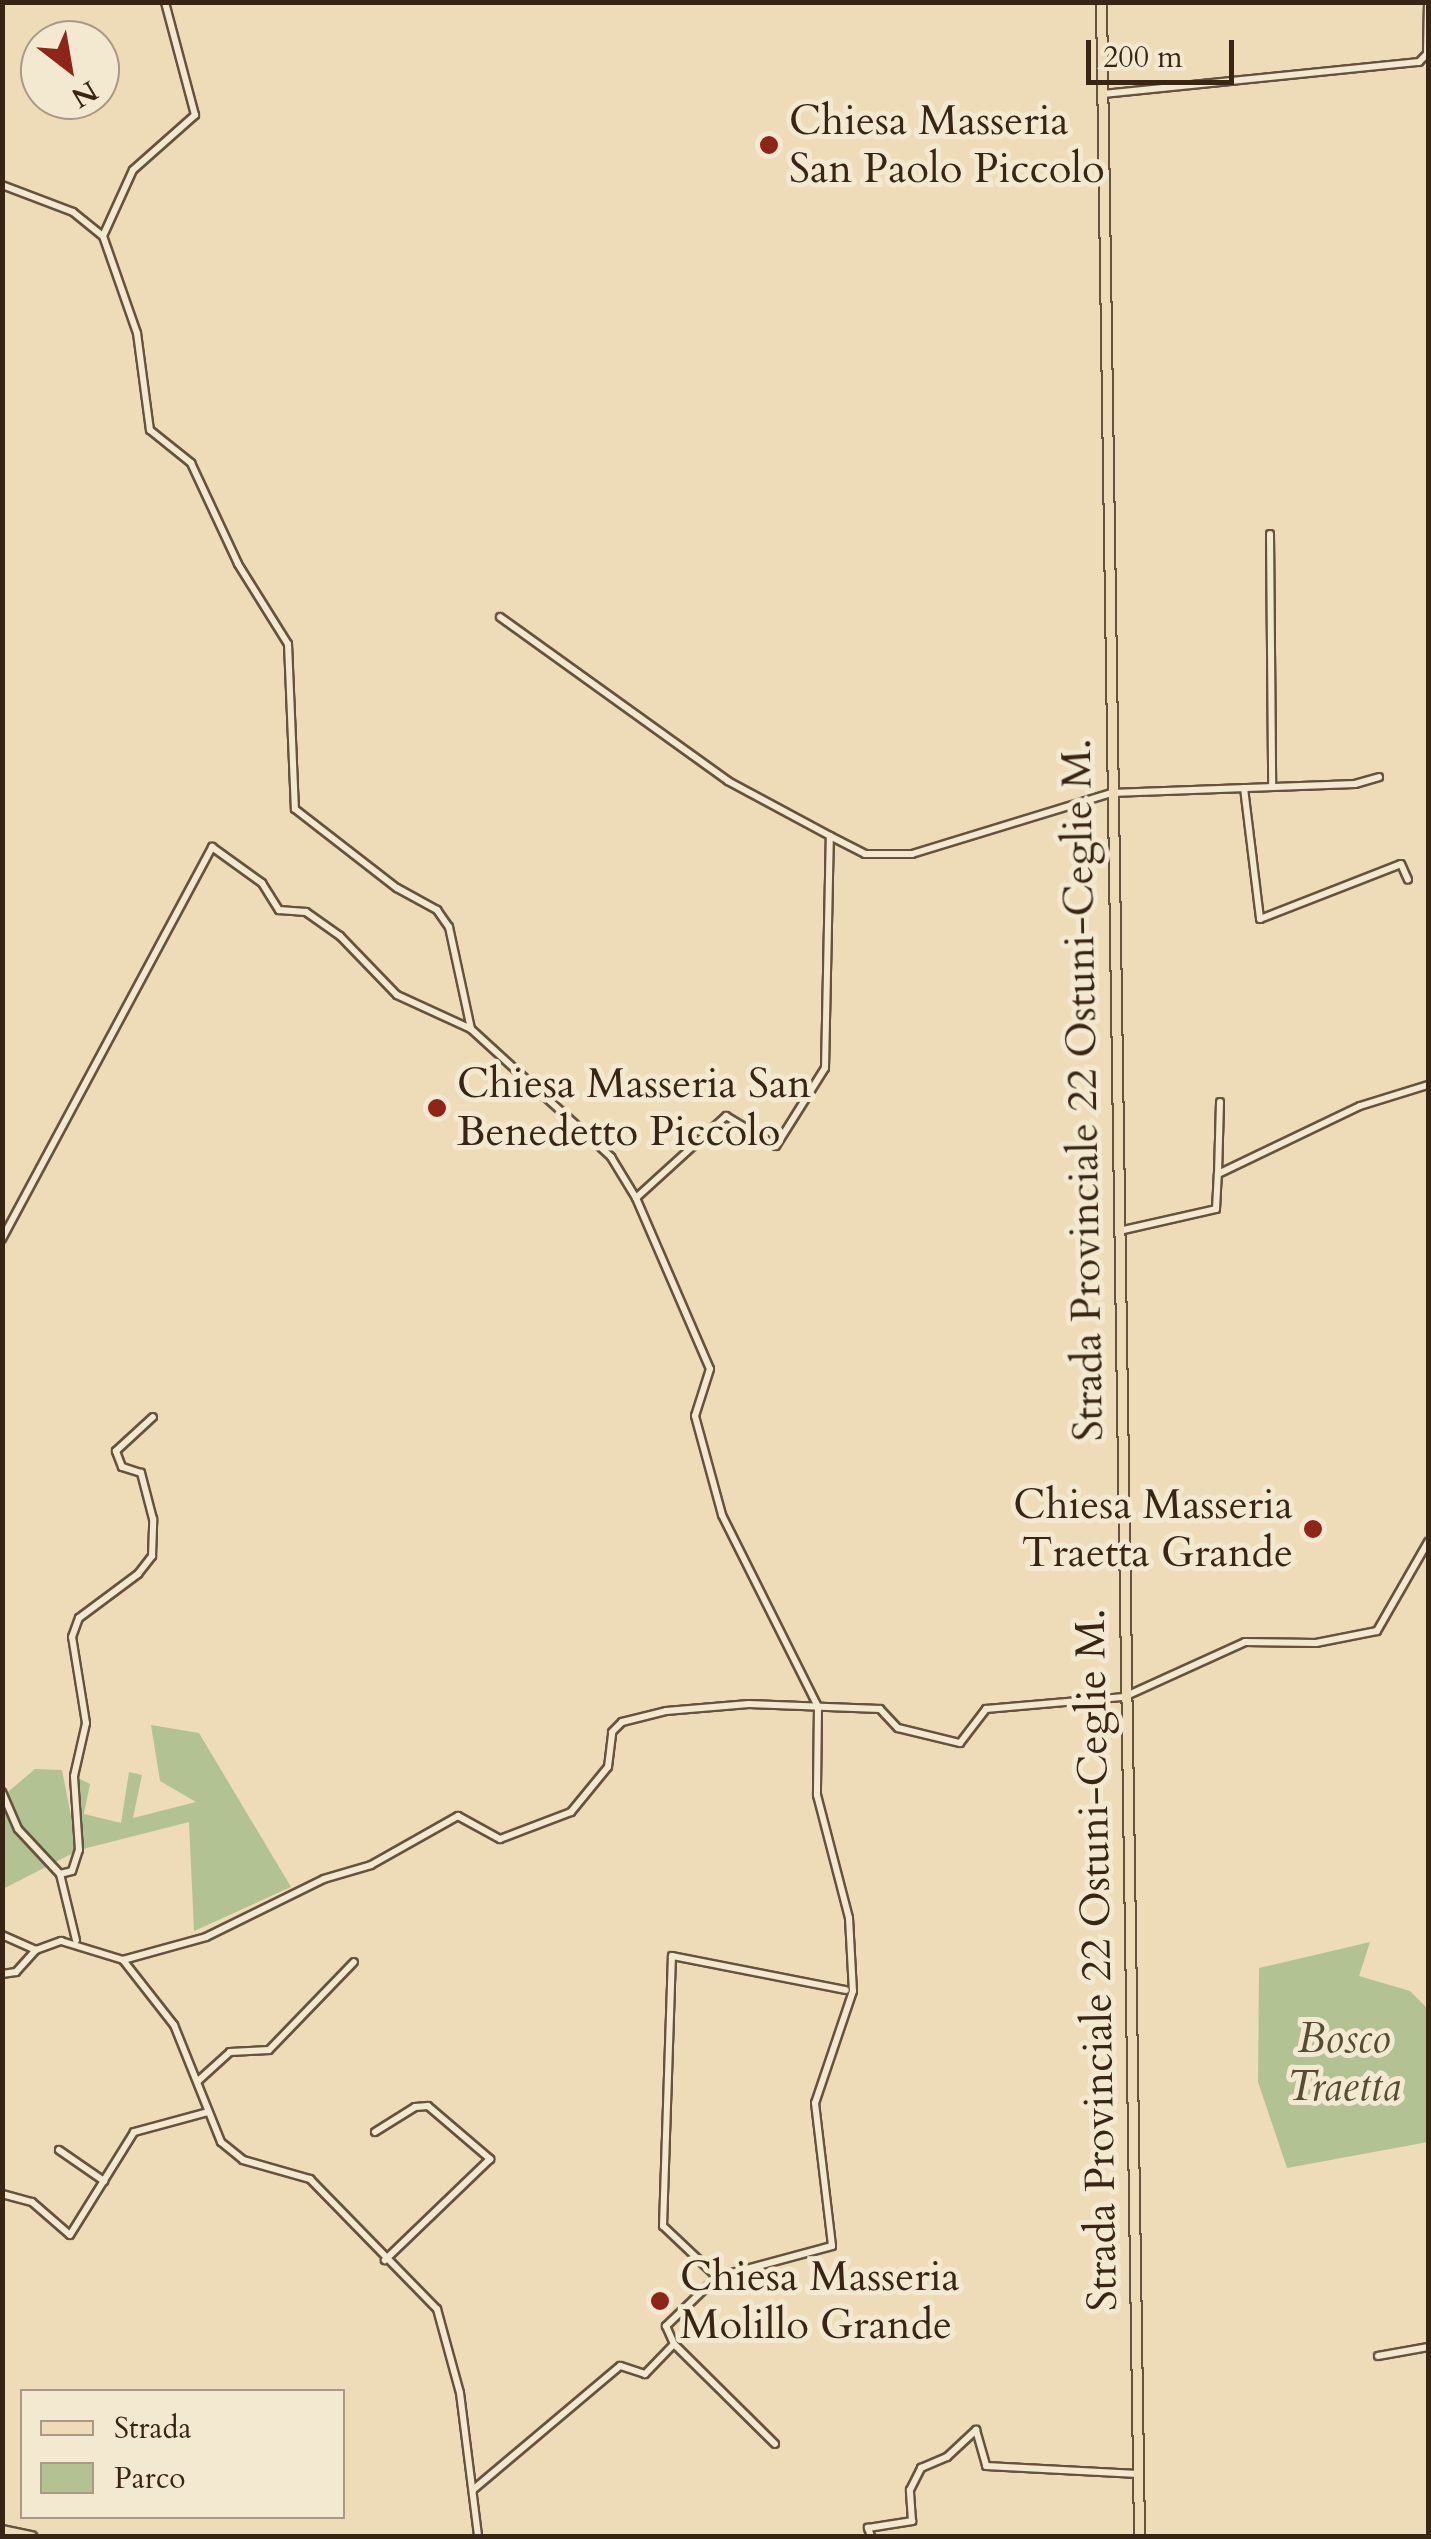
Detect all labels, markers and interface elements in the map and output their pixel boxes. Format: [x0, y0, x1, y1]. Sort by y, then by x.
north arrow [20, 20, 120, 120]
scale bar [1091, 20, 1238, 82]
text: 200 m [1103, 37, 1183, 78]
text: N [64, 71, 105, 117]
place label: Chiesa Masseria San Paolo Piccolo [789, 96, 1105, 194]
marker: Chiesa Masseria San Paolo Piccolo [758, 134, 780, 156]
street label: Strada Provinciale 22 Ostuni-Ceglie M. [1052, 738, 1114, 1442]
place label: Chiesa Masseria San Benedetto Piccolo [457, 1059, 811, 1158]
marker: Chiesa Masseria San Benedetto Piccolo [426, 1097, 448, 1119]
place label: Chiesa Masseria Traetta Grande [1013, 1480, 1293, 1578]
marker: Chiesa Masseria Traetta Grande [1302, 1518, 1324, 1540]
street label: Strada Provinciale 22 Ostuni-Ceglie M. [1066, 1608, 1128, 2312]
park label: Bosco Traetta [1287, 2014, 1401, 2112]
place label: Chiesa Masseria Molillo Grande [680, 2252, 960, 2350]
marker: Chiesa Masseria Molillo Grande [649, 2290, 671, 2312]
legend [20, 2389, 345, 2519]
text: Strada [114, 2408, 191, 2449]
text: Parco [114, 2458, 186, 2499]

